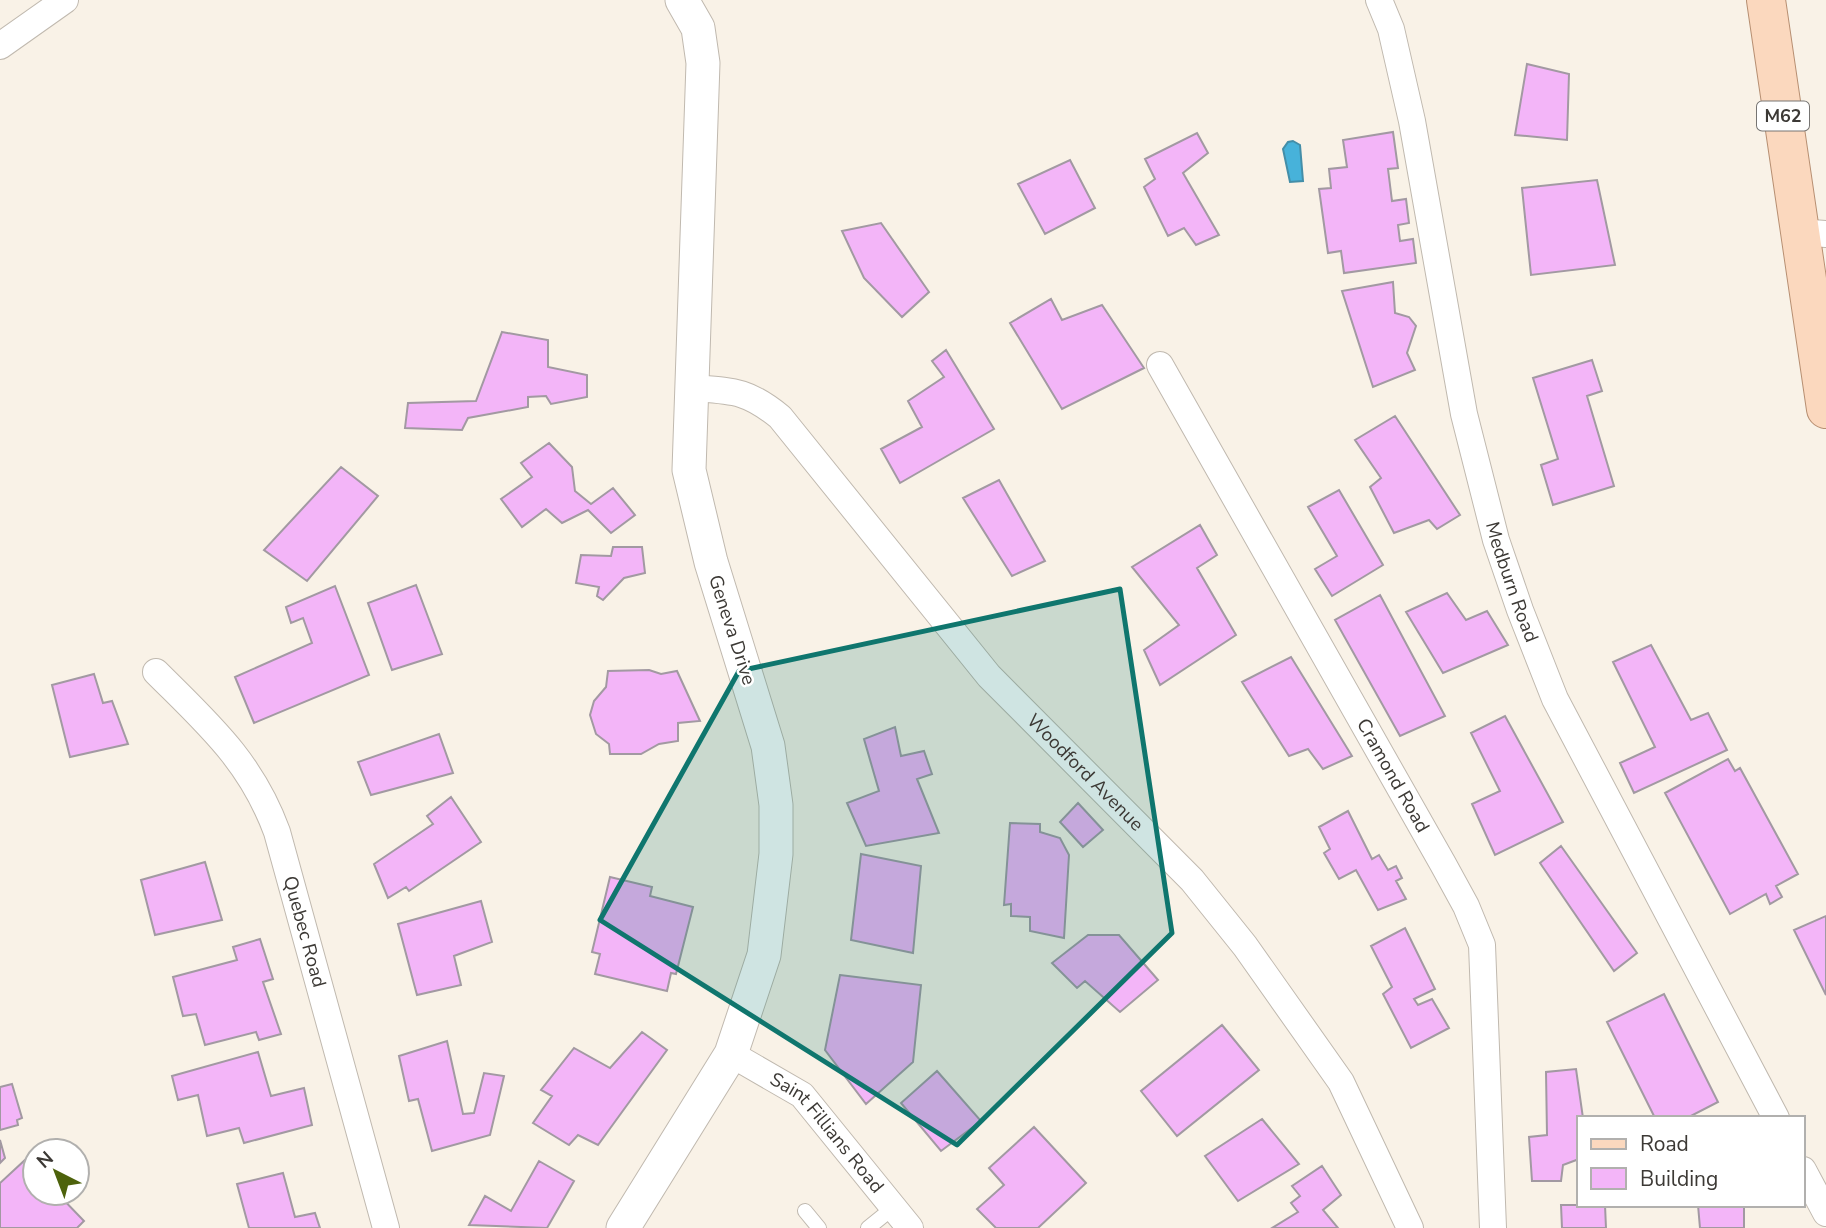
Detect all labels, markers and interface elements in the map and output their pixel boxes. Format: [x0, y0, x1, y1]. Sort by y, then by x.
road number: M62 [1757, 102, 1809, 131]
street label: Medburn Road [1479, 519, 1544, 646]
street label: Geneva Drive [702, 572, 762, 688]
street label: Woodford Avenue [1021, 708, 1149, 837]
street label: Cramond Road [1350, 714, 1436, 837]
street label: Quebec Road [277, 873, 332, 990]
street label: Saint Fillians Road [765, 1066, 890, 1199]
legend [1577, 1116, 1805, 1207]
text: Road [1640, 1130, 1689, 1158]
north arrow [21, 1137, 91, 1207]
text: N [31, 1146, 59, 1175]
text: Building [1640, 1165, 1718, 1193]

